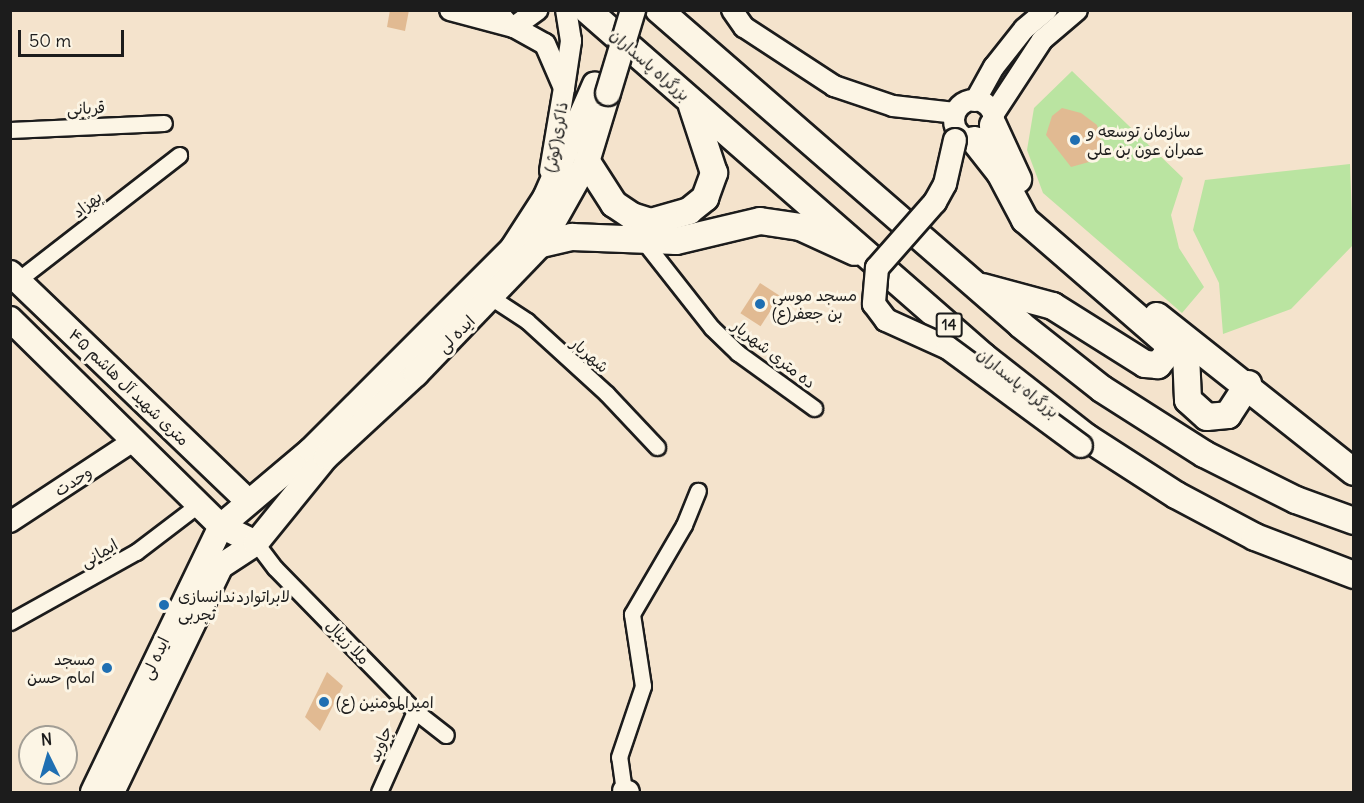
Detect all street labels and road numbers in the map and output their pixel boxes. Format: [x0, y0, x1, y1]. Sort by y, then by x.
street label: بزرگراه پاسداران [606, 25, 694, 105]
street label: قربانی [66, 97, 106, 119]
street label: ذاکری(کوثر) [540, 100, 572, 174]
street label: بهزاد [68, 187, 106, 221]
street label: ایده لی [433, 311, 479, 357]
road number: 14 [936, 313, 962, 337]
street label: ده متری شهریار [729, 316, 819, 392]
street label: ۴۵ متری شهید آل هاشم [65, 325, 193, 449]
street label: شهریار [567, 333, 613, 377]
street label: بزرگراه پاسداران [973, 344, 1063, 422]
street label: وحدت [51, 462, 95, 500]
street label: ایمانی [77, 535, 121, 571]
street label: ملا زینال [322, 616, 374, 668]
street label: ایده لى [137, 634, 173, 682]
street label: جاوید [364, 723, 396, 765]

